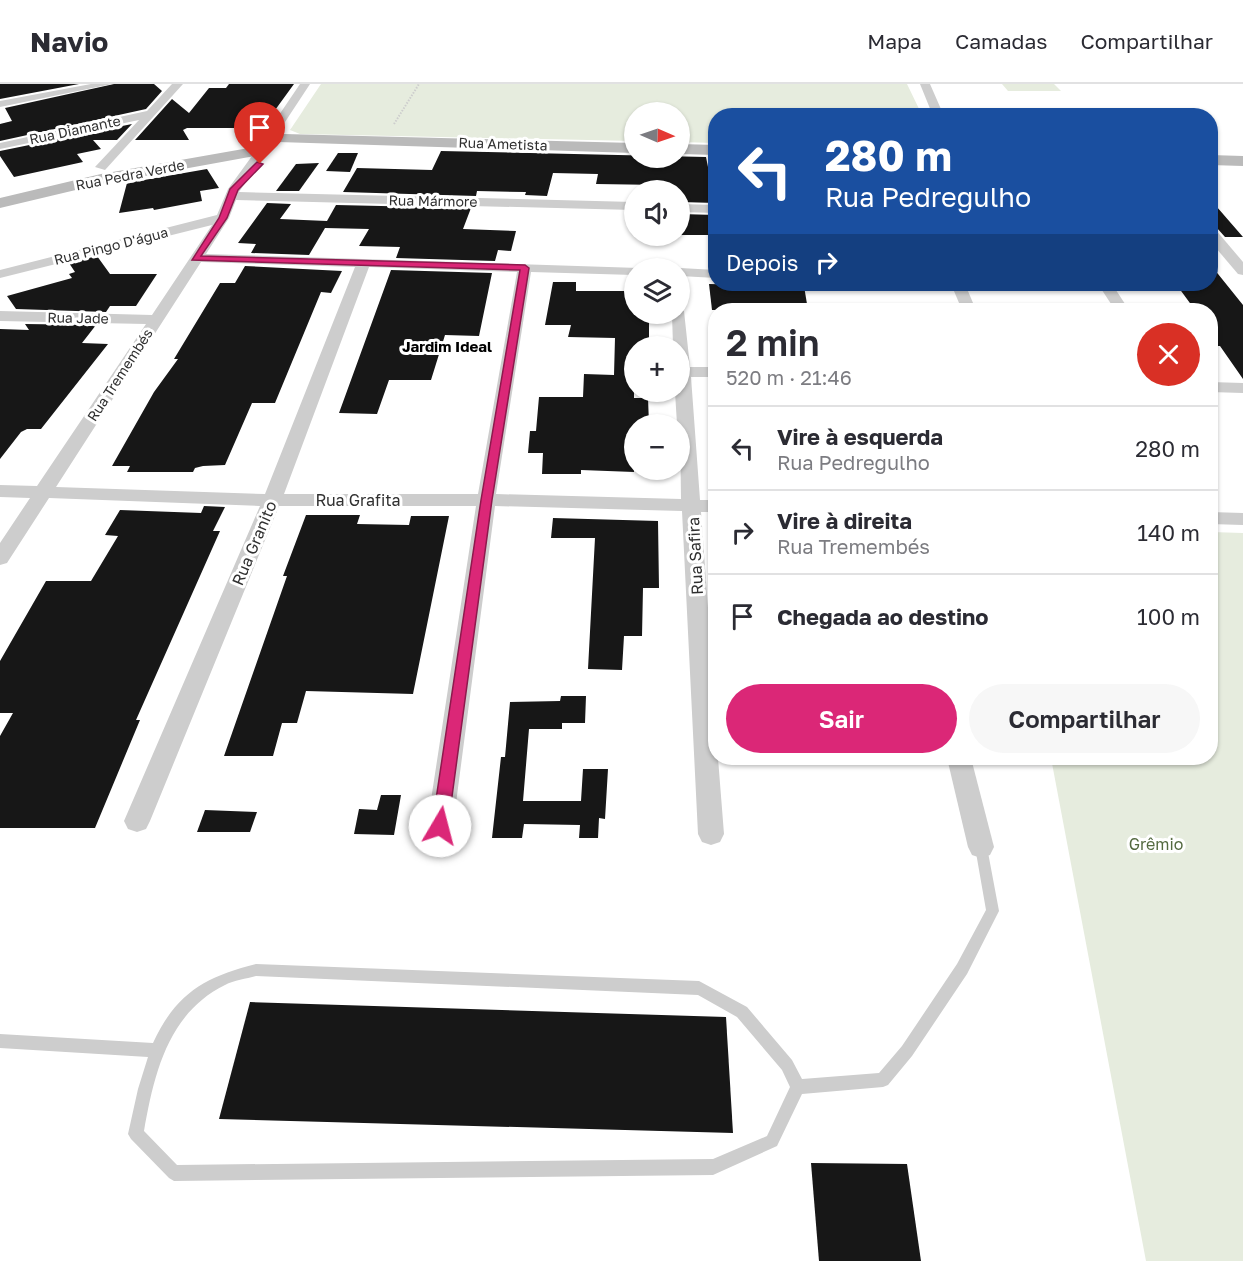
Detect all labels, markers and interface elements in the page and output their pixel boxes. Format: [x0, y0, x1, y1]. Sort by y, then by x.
text: Navio [30, 25, 108, 58]
text: Mapa [867, 28, 922, 54]
text: Camadas [955, 28, 1047, 54]
text: Compartilhar [1080, 28, 1213, 54]
pin [234, 102, 285, 164]
north arrow [624, 102, 690, 168]
map controls [624, 102, 690, 480]
icon: arrive [243, 111, 276, 144]
street label: Rua Diamante [28, 112, 122, 148]
text: 280 m [825, 130, 952, 180]
icon: left [726, 132, 804, 210]
street label: Rua Ametista [458, 133, 548, 154]
street label: Rua Pedra Verde [74, 156, 186, 193]
button: sound [624, 180, 690, 246]
text: Rua Pedregulho [825, 181, 1031, 213]
street label: Rua Mármore [388, 191, 478, 210]
street label: Rua Pingo D'água [52, 223, 170, 268]
icon: right [810, 246, 843, 279]
text: Depois [726, 249, 798, 276]
button: layers [624, 258, 690, 324]
street label: Rua Jade [47, 308, 109, 327]
text: 2 min [726, 321, 820, 364]
button: close [1137, 323, 1200, 386]
street label: Rua Tremembés [83, 325, 156, 424]
button: + [624, 336, 690, 402]
district label: Jardim Ideal [402, 337, 492, 355]
text: 520 m · 21:46 [726, 365, 852, 389]
button: − [624, 414, 690, 480]
text: Vire à esquerda [777, 423, 943, 450]
icon: left [726, 432, 759, 465]
text: 280 m [1135, 435, 1200, 462]
text: Rua Pedregulho [777, 450, 930, 474]
street label: Rua Grafita [315, 490, 401, 510]
street label: Rua Granito [227, 498, 281, 588]
text: Vire à direita [777, 507, 912, 534]
icon: right [726, 516, 759, 549]
street label: Rua Safira [683, 517, 707, 595]
text: 140 m [1137, 519, 1200, 546]
text: Rua Tremembés [777, 534, 930, 558]
icon: arrive [726, 600, 759, 633]
text: Chegada ao destino [777, 603, 989, 630]
text: 100 m [1137, 603, 1200, 630]
button: Sair [726, 684, 957, 753]
button: Compartilhar [969, 684, 1200, 753]
position arrow [408, 794, 472, 858]
park label: Grêmio [1129, 834, 1183, 854]

